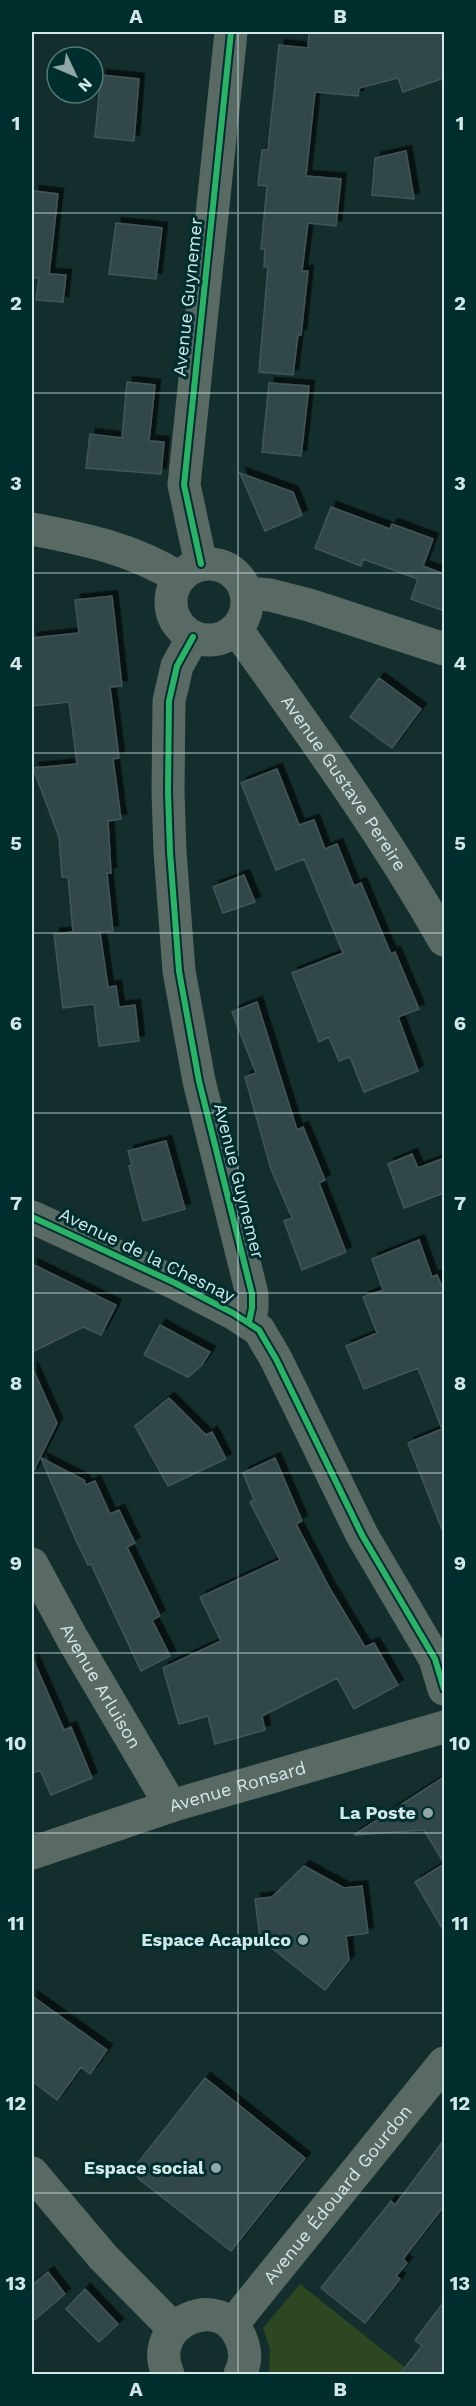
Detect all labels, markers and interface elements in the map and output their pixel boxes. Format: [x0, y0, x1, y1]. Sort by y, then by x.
text: A [129, 4, 143, 28]
text: B [333, 4, 347, 28]
north arrow [45, 45, 105, 105]
text: N [74, 74, 96, 96]
text: 1 [12, 111, 20, 135]
text: 1 [456, 111, 464, 135]
street label: Avenue Guynemer [169, 216, 206, 377]
text: 2 [10, 291, 22, 315]
text: 2 [454, 291, 466, 315]
text: 3 [10, 471, 22, 495]
text: 3 [454, 471, 466, 495]
text: 4 [10, 651, 23, 675]
text: 4 [454, 651, 467, 675]
street label: Avenue Gustave Pereire [277, 691, 411, 875]
text: 5 [10, 831, 22, 855]
text: 5 [454, 831, 466, 855]
text: 6 [10, 1011, 22, 1035]
text: 6 [454, 1011, 466, 1035]
street label: Avenue Guynemer [210, 1101, 269, 1261]
text: 7 [10, 1191, 22, 1215]
text: 7 [454, 1191, 466, 1215]
street label: Avenue de la Chesnay [56, 1203, 239, 1306]
text: 8 [10, 1371, 22, 1395]
text: 8 [454, 1371, 466, 1395]
text: 9 [10, 1551, 22, 1575]
text: 9 [454, 1551, 466, 1575]
street label: Avenue Arluison [56, 1620, 146, 1752]
text: 10 [5, 1731, 27, 1755]
text: 10 [449, 1731, 471, 1755]
street label: Avenue Ronsard [166, 1757, 308, 1816]
place label: La Poste [339, 1802, 416, 1823]
marker: La Poste [421, 1806, 435, 1820]
text: 11 [7, 1911, 25, 1935]
text: 11 [451, 1911, 469, 1935]
place label: Espace Acapulco [141, 1929, 291, 1950]
marker: Espace Acapulco [296, 1933, 310, 1947]
text: 12 [6, 2091, 26, 2115]
text: 12 [450, 2091, 470, 2115]
street label: Avenue Édouard Gourdon [259, 2100, 416, 2288]
place label: Espace social [84, 2157, 204, 2178]
marker: Espace social [209, 2161, 223, 2175]
text: 13 [6, 2271, 26, 2295]
text: 13 [450, 2271, 470, 2295]
text: A [129, 2377, 143, 2401]
text: B [333, 2377, 347, 2401]

